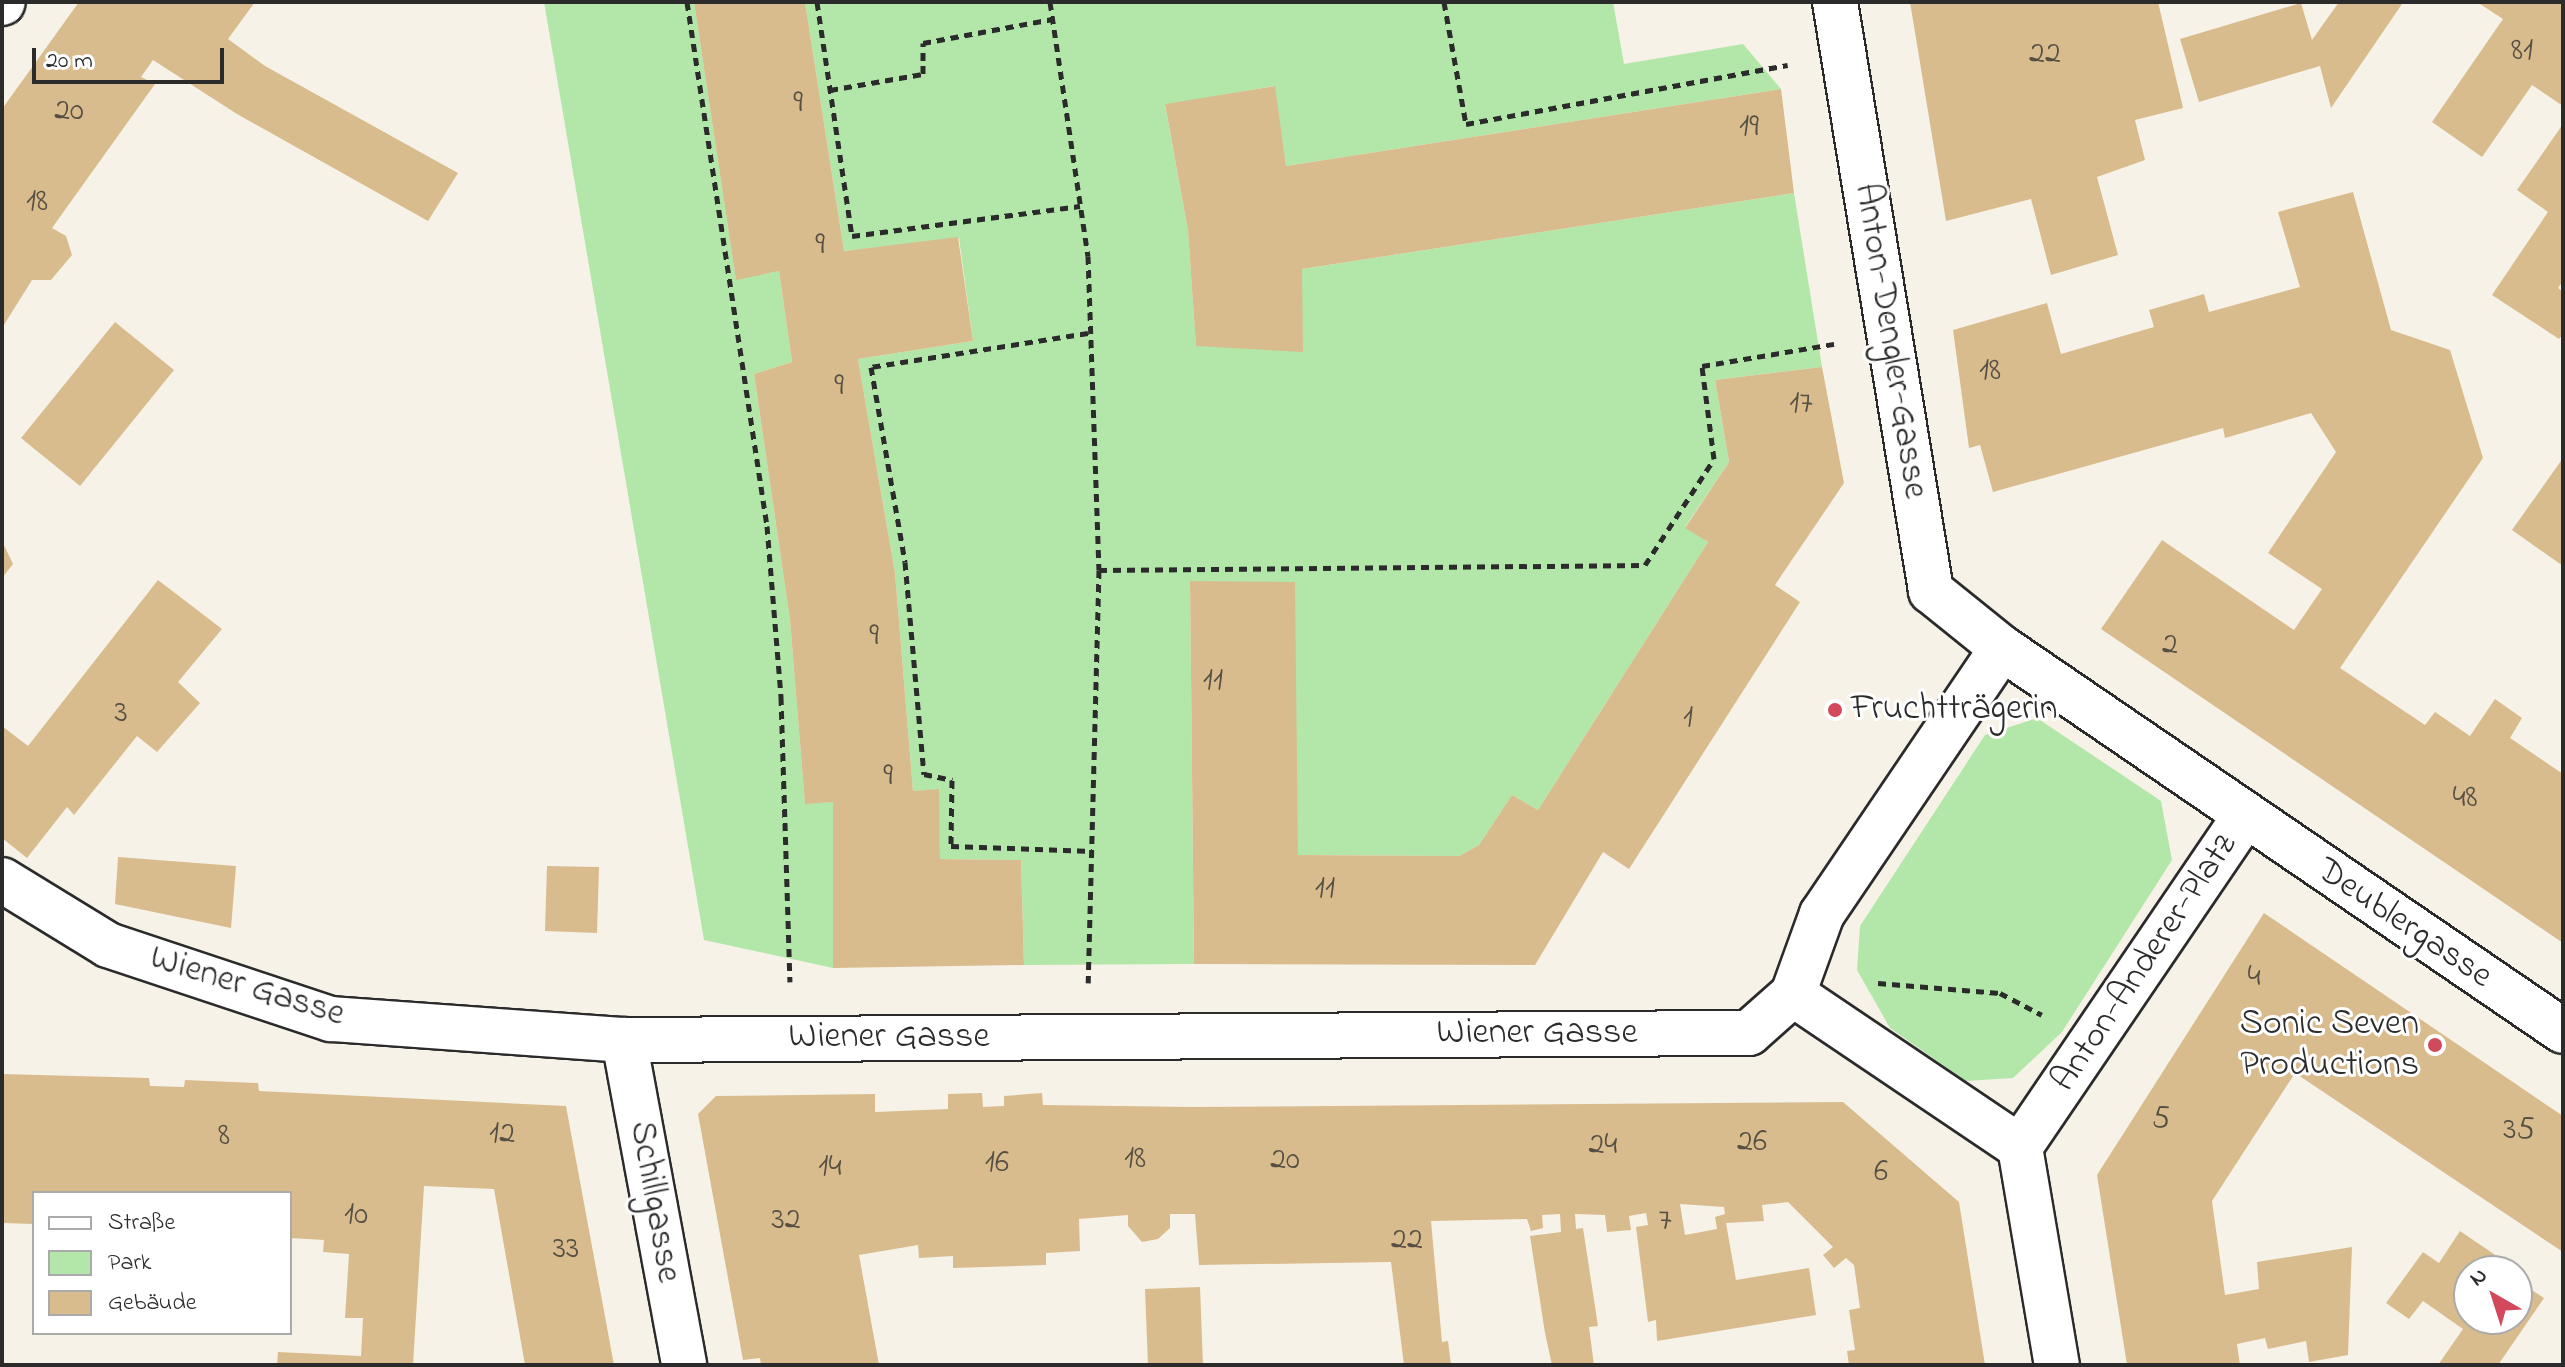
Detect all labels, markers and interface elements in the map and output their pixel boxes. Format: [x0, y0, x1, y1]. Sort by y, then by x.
scale bar [36, 32, 228, 82]
house number: 81 [2511, 33, 2533, 71]
house number: 22 [2029, 36, 2061, 74]
text: 20 m [46, 44, 93, 79]
house number: 9 [793, 85, 803, 123]
house number: 20 [54, 93, 84, 131]
house number: 19 [1739, 109, 1759, 147]
street label: Anton-Dengler-Gasse [1844, 180, 1936, 502]
house number: 18 [26, 184, 48, 222]
house number: 9 [815, 227, 825, 265]
house number: 18 [1979, 353, 2001, 391]
house number: 9 [834, 368, 844, 406]
house number: 17 [1789, 386, 1813, 424]
house number: 9 [869, 618, 879, 656]
house number: 2 [2162, 627, 2178, 665]
house number: 11 [1203, 663, 1223, 701]
place label: Fruchtträgerin [1851, 688, 2057, 732]
house number: 3 [114, 695, 128, 733]
house number: 1 [1683, 700, 1693, 738]
marker: Fruchtträgerin [1826, 701, 1844, 719]
house number: 9 [883, 758, 893, 796]
house number: 48 [2452, 780, 2478, 818]
street label: Anton-Anderer-Platz [2043, 826, 2247, 1100]
street label: Deublergasse [2308, 849, 2500, 999]
house number: 11 [1315, 871, 1335, 909]
street label: Wiener Gasse [145, 937, 349, 1037]
house number: 4 [2247, 959, 2261, 997]
place label: Sonic Seven Productions [2240, 1002, 2419, 1087]
street label: Wiener Gasse [1436, 1012, 1638, 1056]
street label: Wiener Gasse [788, 1016, 990, 1060]
marker: Sonic Seven Productions [2426, 1036, 2444, 1054]
house number: 5 [2152, 1101, 2170, 1139]
house number: 35 [2503, 1112, 2535, 1150]
house number: 12 [489, 1116, 515, 1154]
house number: 8 [218, 1118, 230, 1156]
street label: Schillgasse [619, 1118, 689, 1286]
house number: 26 [1737, 1124, 1767, 1162]
house number: 24 [1588, 1127, 1618, 1165]
house number: 18 [1124, 1141, 1146, 1179]
house number: 20 [1270, 1142, 1300, 1180]
house number: 16 [985, 1145, 1009, 1183]
house number: 14 [818, 1149, 842, 1187]
house number: 6 [1874, 1154, 1888, 1192]
legend [32, 1191, 292, 1335]
house number: 10 [344, 1197, 368, 1235]
house number: 32 [771, 1202, 801, 1240]
house number: 7 [1658, 1203, 1672, 1241]
text: Straße [108, 1206, 175, 1241]
house number: 22 [1391, 1222, 1423, 1260]
house number: 33 [553, 1231, 579, 1269]
text: Park [108, 1246, 151, 1281]
north arrow [2453, 1255, 2533, 1335]
text: N [2463, 1261, 2495, 1295]
text: Gebäude [108, 1286, 197, 1321]

